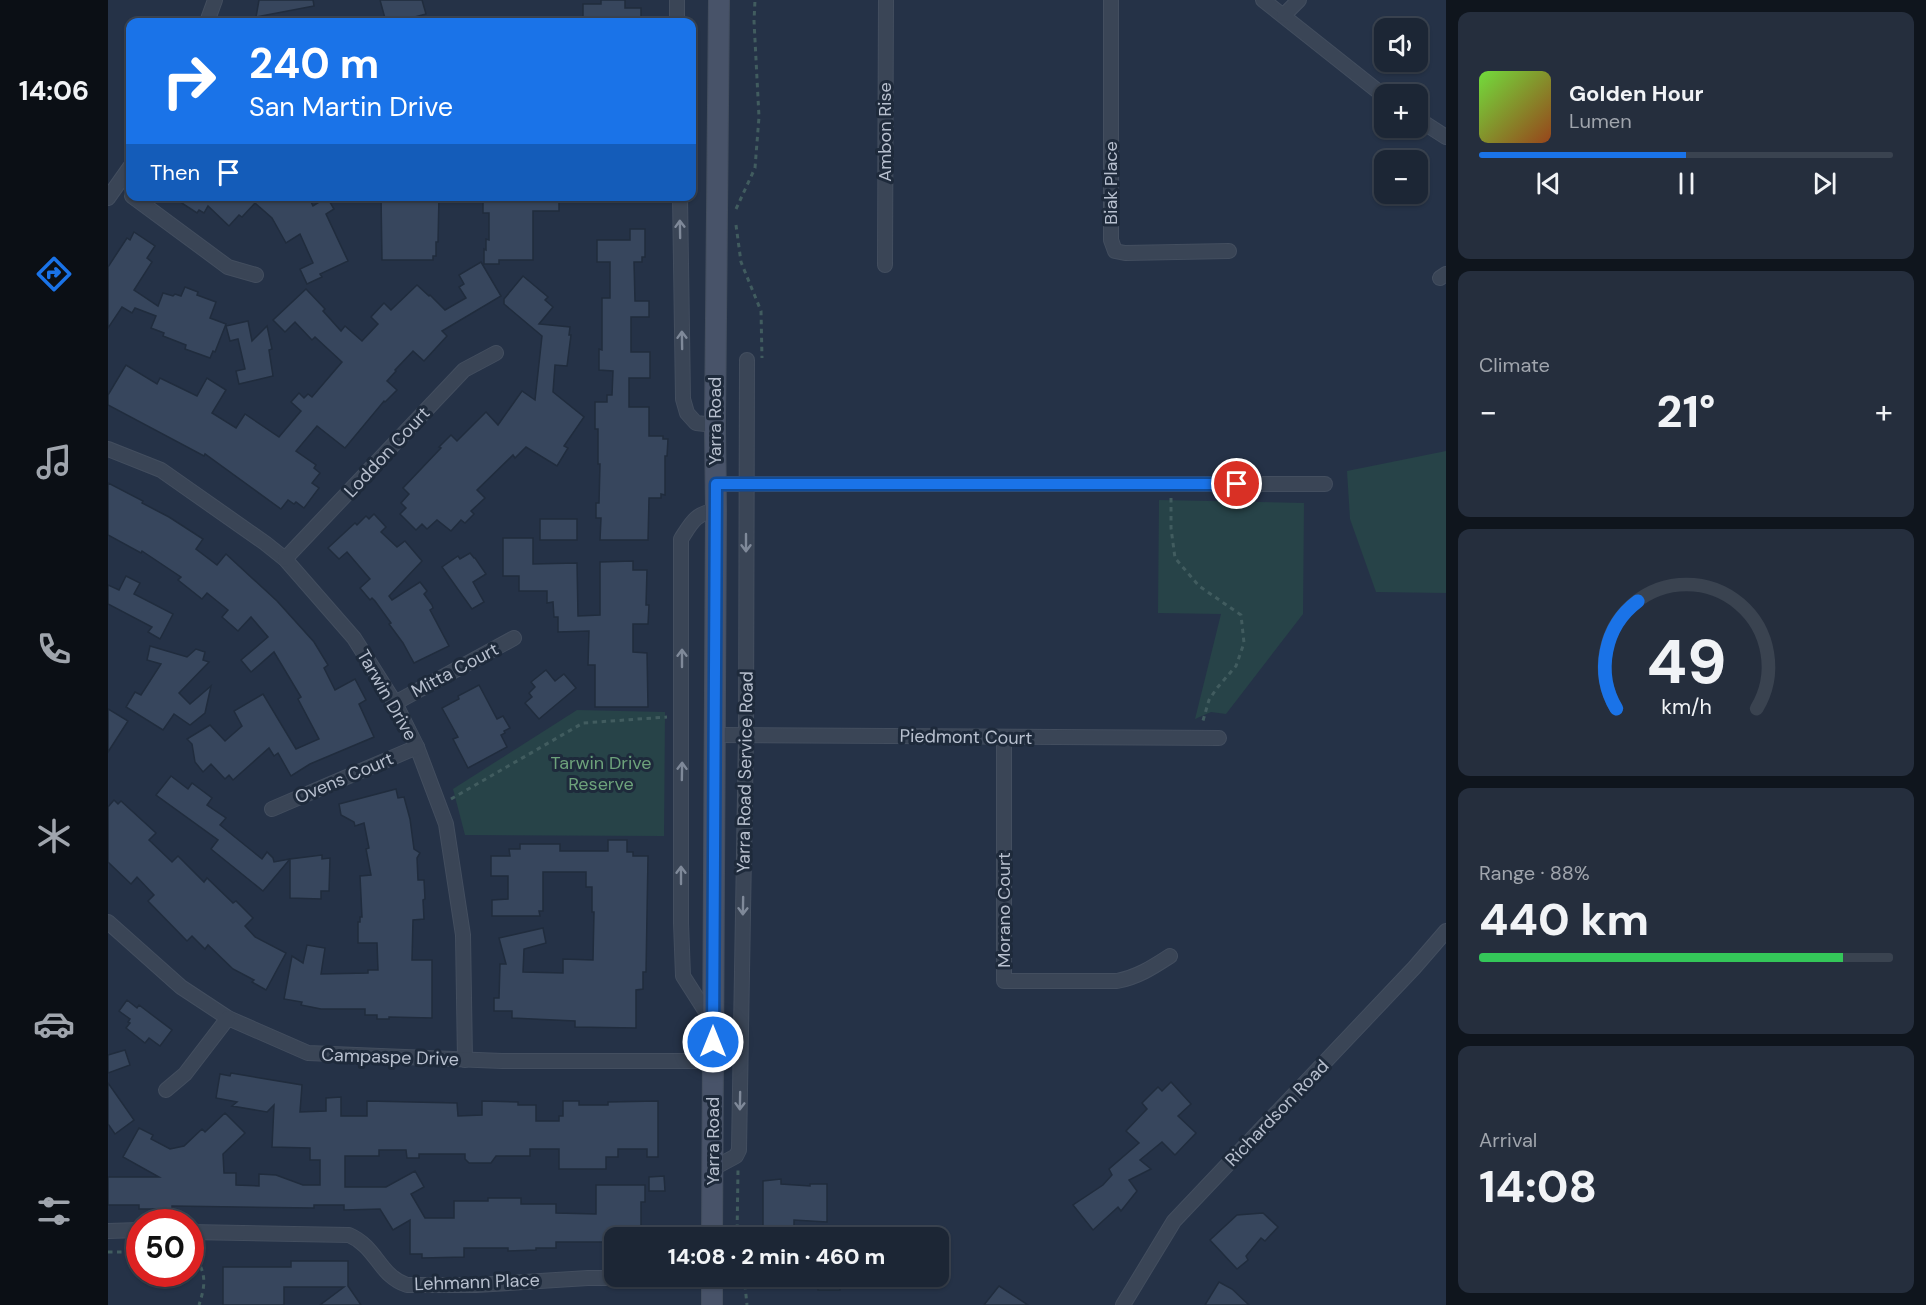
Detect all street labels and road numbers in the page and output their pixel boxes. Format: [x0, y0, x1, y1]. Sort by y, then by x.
street label: Ambon Rise [873, 82, 897, 182]
street label: Biak Place [1099, 141, 1123, 225]
street label: Yarra Road [703, 377, 727, 465]
street label: Loddon Court [339, 401, 435, 503]
street label: Mitta Court [407, 637, 503, 703]
street label: Tarwin Drive [351, 645, 423, 745]
street label: Yarra Road Service Road [731, 671, 759, 873]
street label: Piedmont Court [899, 724, 1033, 750]
street label: Ovens Court [291, 746, 397, 810]
street label: Morano Court [992, 852, 1016, 968]
street label: Campaspe Drive [321, 1043, 459, 1071]
street label: Richardson Road [1220, 1054, 1334, 1172]
street label: Yarra Road [701, 1097, 725, 1185]
street label: Lehmann Place [414, 1268, 540, 1296]

